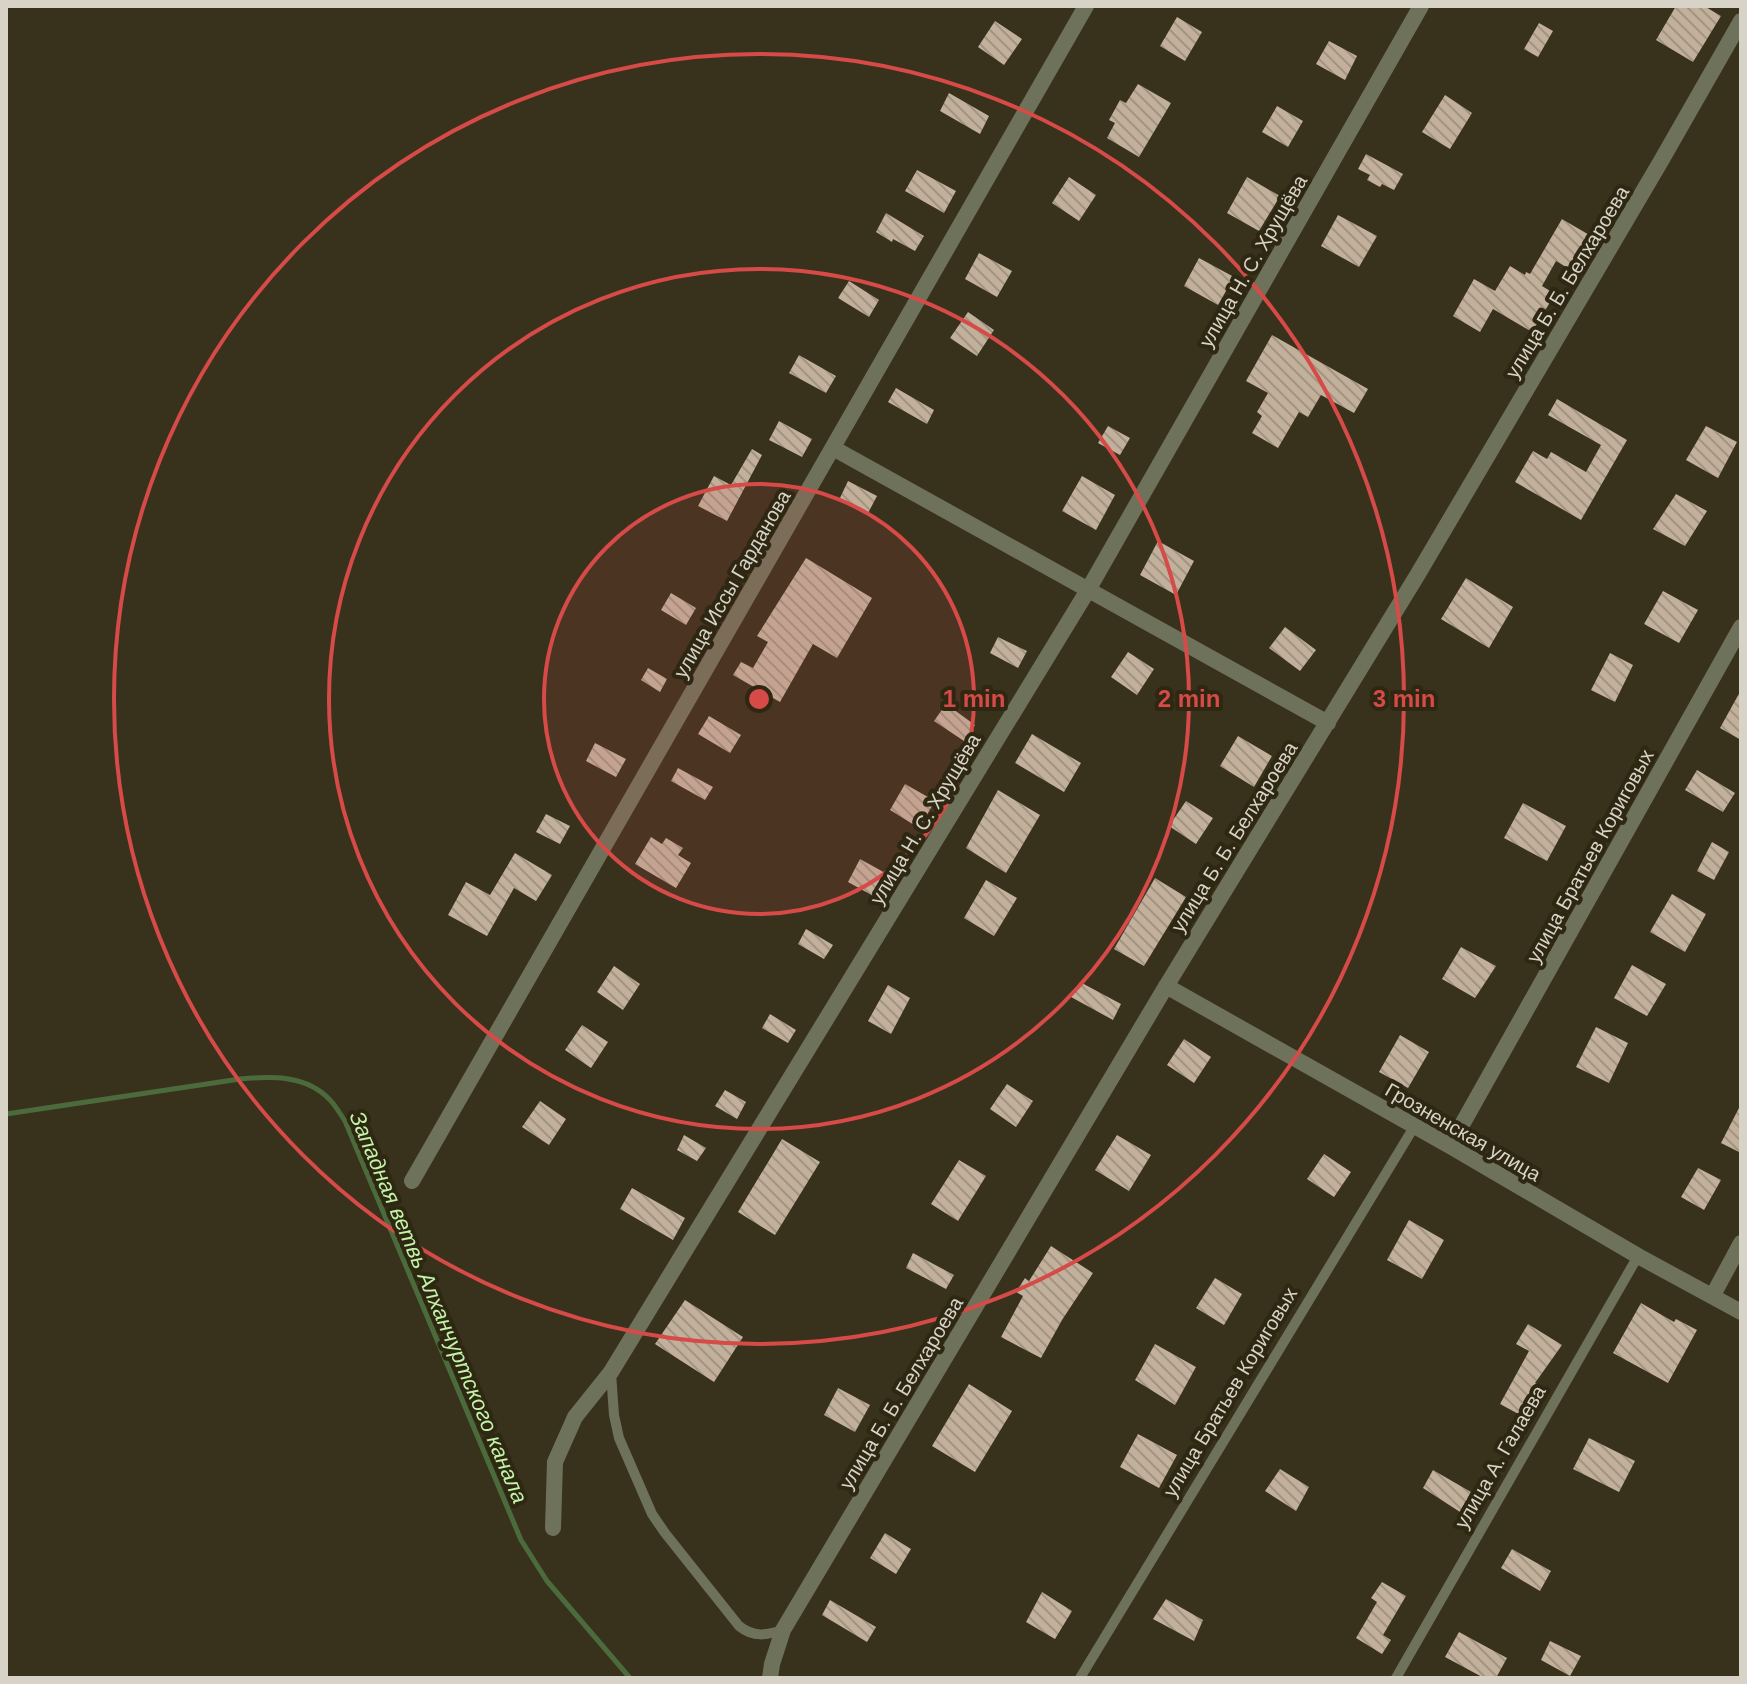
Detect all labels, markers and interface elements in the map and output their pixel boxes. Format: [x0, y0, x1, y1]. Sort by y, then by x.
street label: улица Н. С. Хрущёва [1195, 170, 1312, 351]
street label: улица Б. Б. Белхароева [1501, 181, 1634, 382]
street label: улица Иссы Гарданова [669, 486, 795, 682]
centre of rings [745, 685, 773, 713]
text: 1 min [943, 685, 1005, 712]
text: 2 min [1158, 685, 1220, 712]
text: 3 min [1373, 685, 1435, 712]
street label: улица Н. С. Хрущёва [865, 729, 985, 908]
street label: улица Б. Б. Белхароева [1166, 737, 1302, 936]
street label: улица Братьев Кориговых [1522, 746, 1658, 966]
street label: Грозненская улица [1381, 1079, 1545, 1186]
water label: Западная ветвь Алханчуртского канала [344, 1107, 533, 1507]
street label: улица Братьев Кориговых [1159, 1283, 1301, 1501]
street label: улица Б. Б. Белхароева [835, 1292, 968, 1493]
street label: улица А. Галаева [1450, 1381, 1550, 1532]

